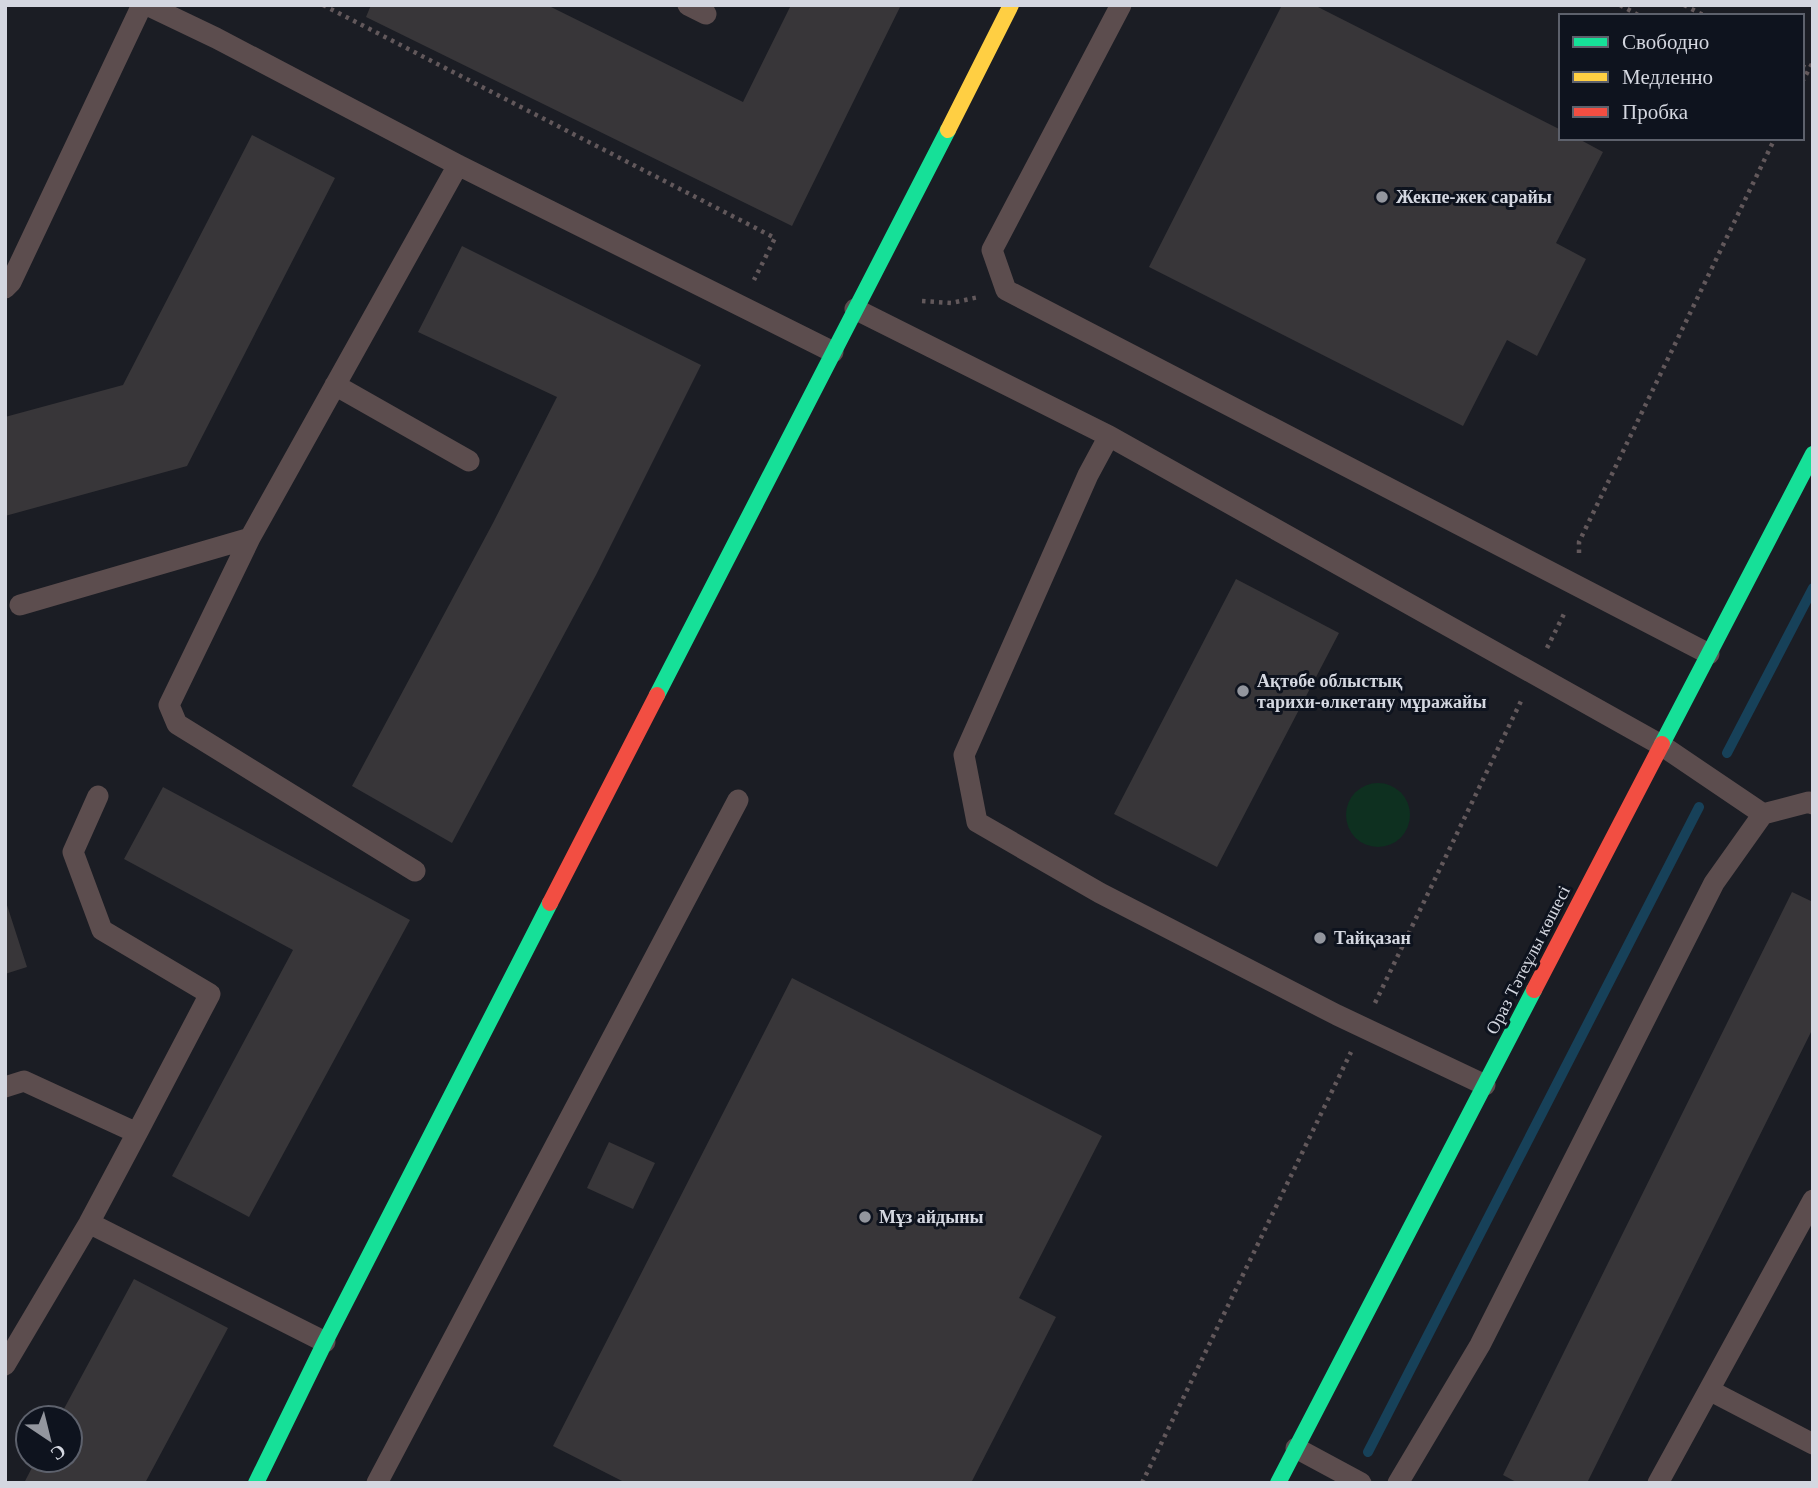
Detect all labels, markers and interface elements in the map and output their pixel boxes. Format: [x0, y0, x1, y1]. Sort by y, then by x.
legend [1559, 14, 1804, 140]
text: Свободно [1622, 30, 1709, 54]
text: Медленно [1622, 65, 1713, 89]
text: Пробка [1622, 100, 1689, 124]
place label: Жекпе-жек сарайы [1396, 187, 1552, 207]
marker: Жекпе-жек сарайы [1374, 189, 1390, 205]
place label: Ақтөбе облыстық тарихи-өлкетану мұражайы [1257, 671, 1487, 712]
marker: Ақтөбе облыстық тарихи-өлкетану мұражайы [1235, 683, 1251, 699]
street label: Ораз Тәтеұлы көшесі [1482, 882, 1574, 1038]
place label: Тайқазан [1334, 928, 1411, 948]
marker: Тайқазан [1312, 930, 1328, 946]
place label: Мұз айдыны [879, 1207, 984, 1227]
marker: Мұз айдыны [857, 1209, 873, 1225]
north arrow [14, 1404, 84, 1474]
text: С [47, 1440, 70, 1465]

